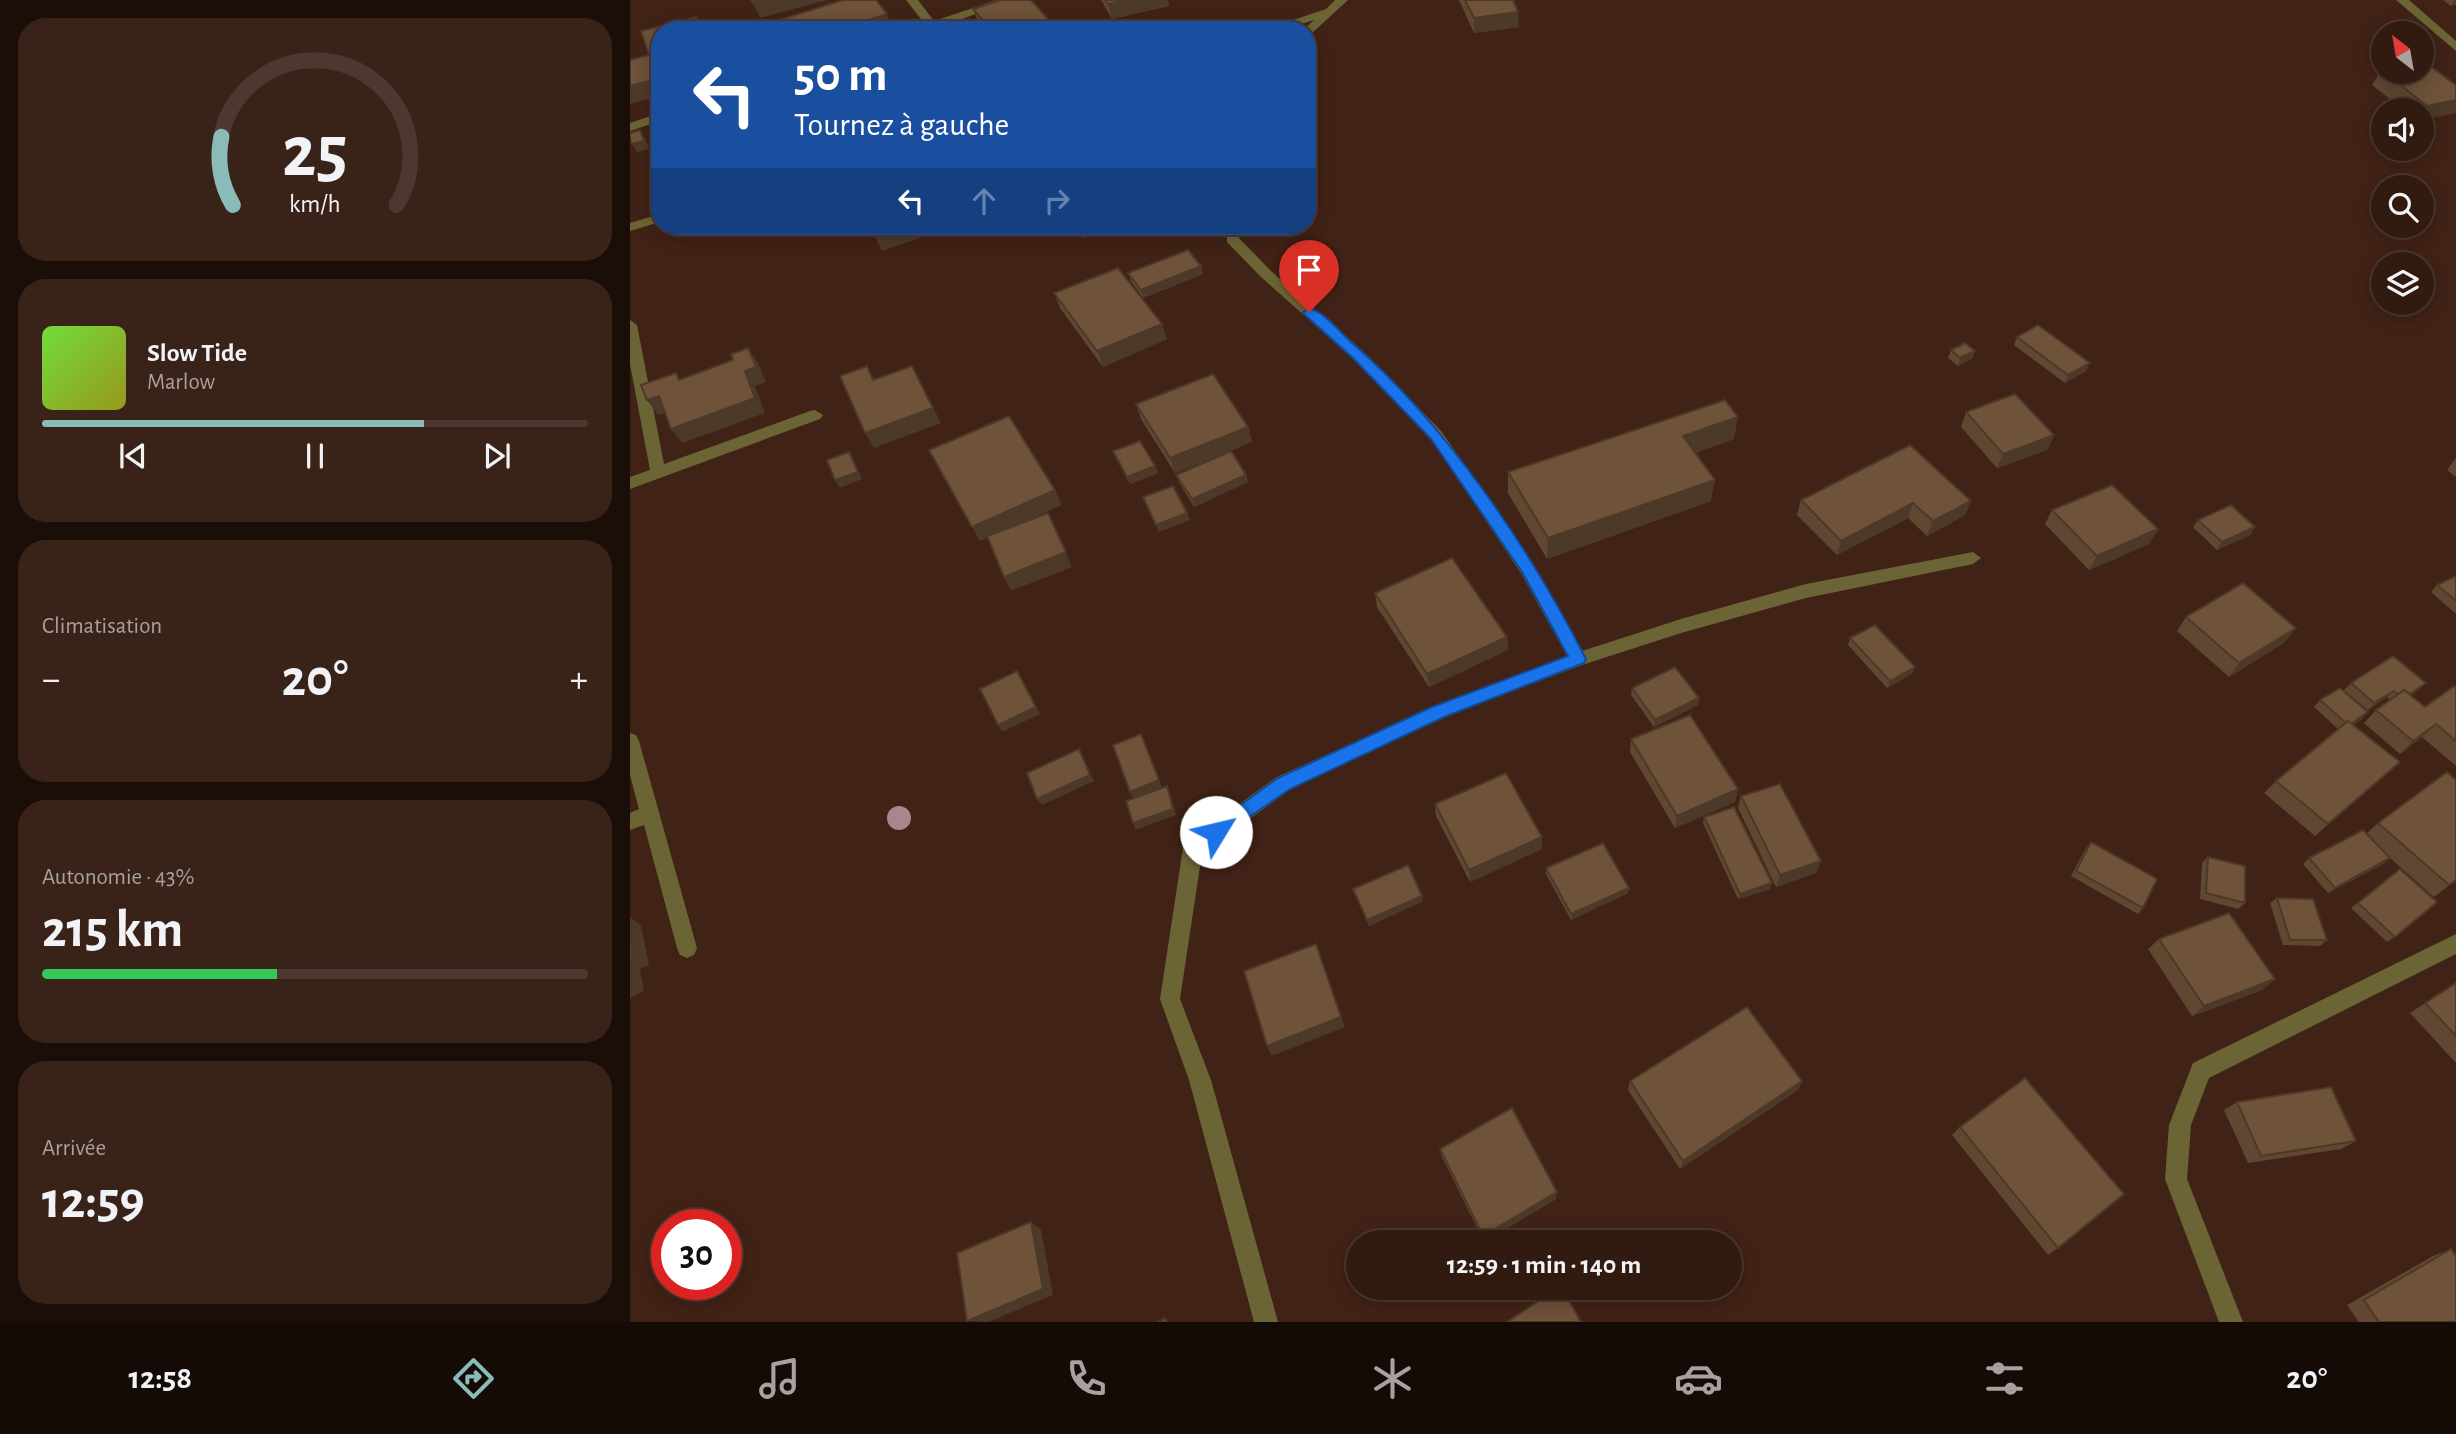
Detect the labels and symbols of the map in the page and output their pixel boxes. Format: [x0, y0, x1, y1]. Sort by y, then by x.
north arrow [2371, 21, 2434, 84]
pin [1279, 240, 1339, 312]
position arrow [1179, 795, 1253, 869]
speed limit sign: 30 [651, 1209, 742, 1300]

